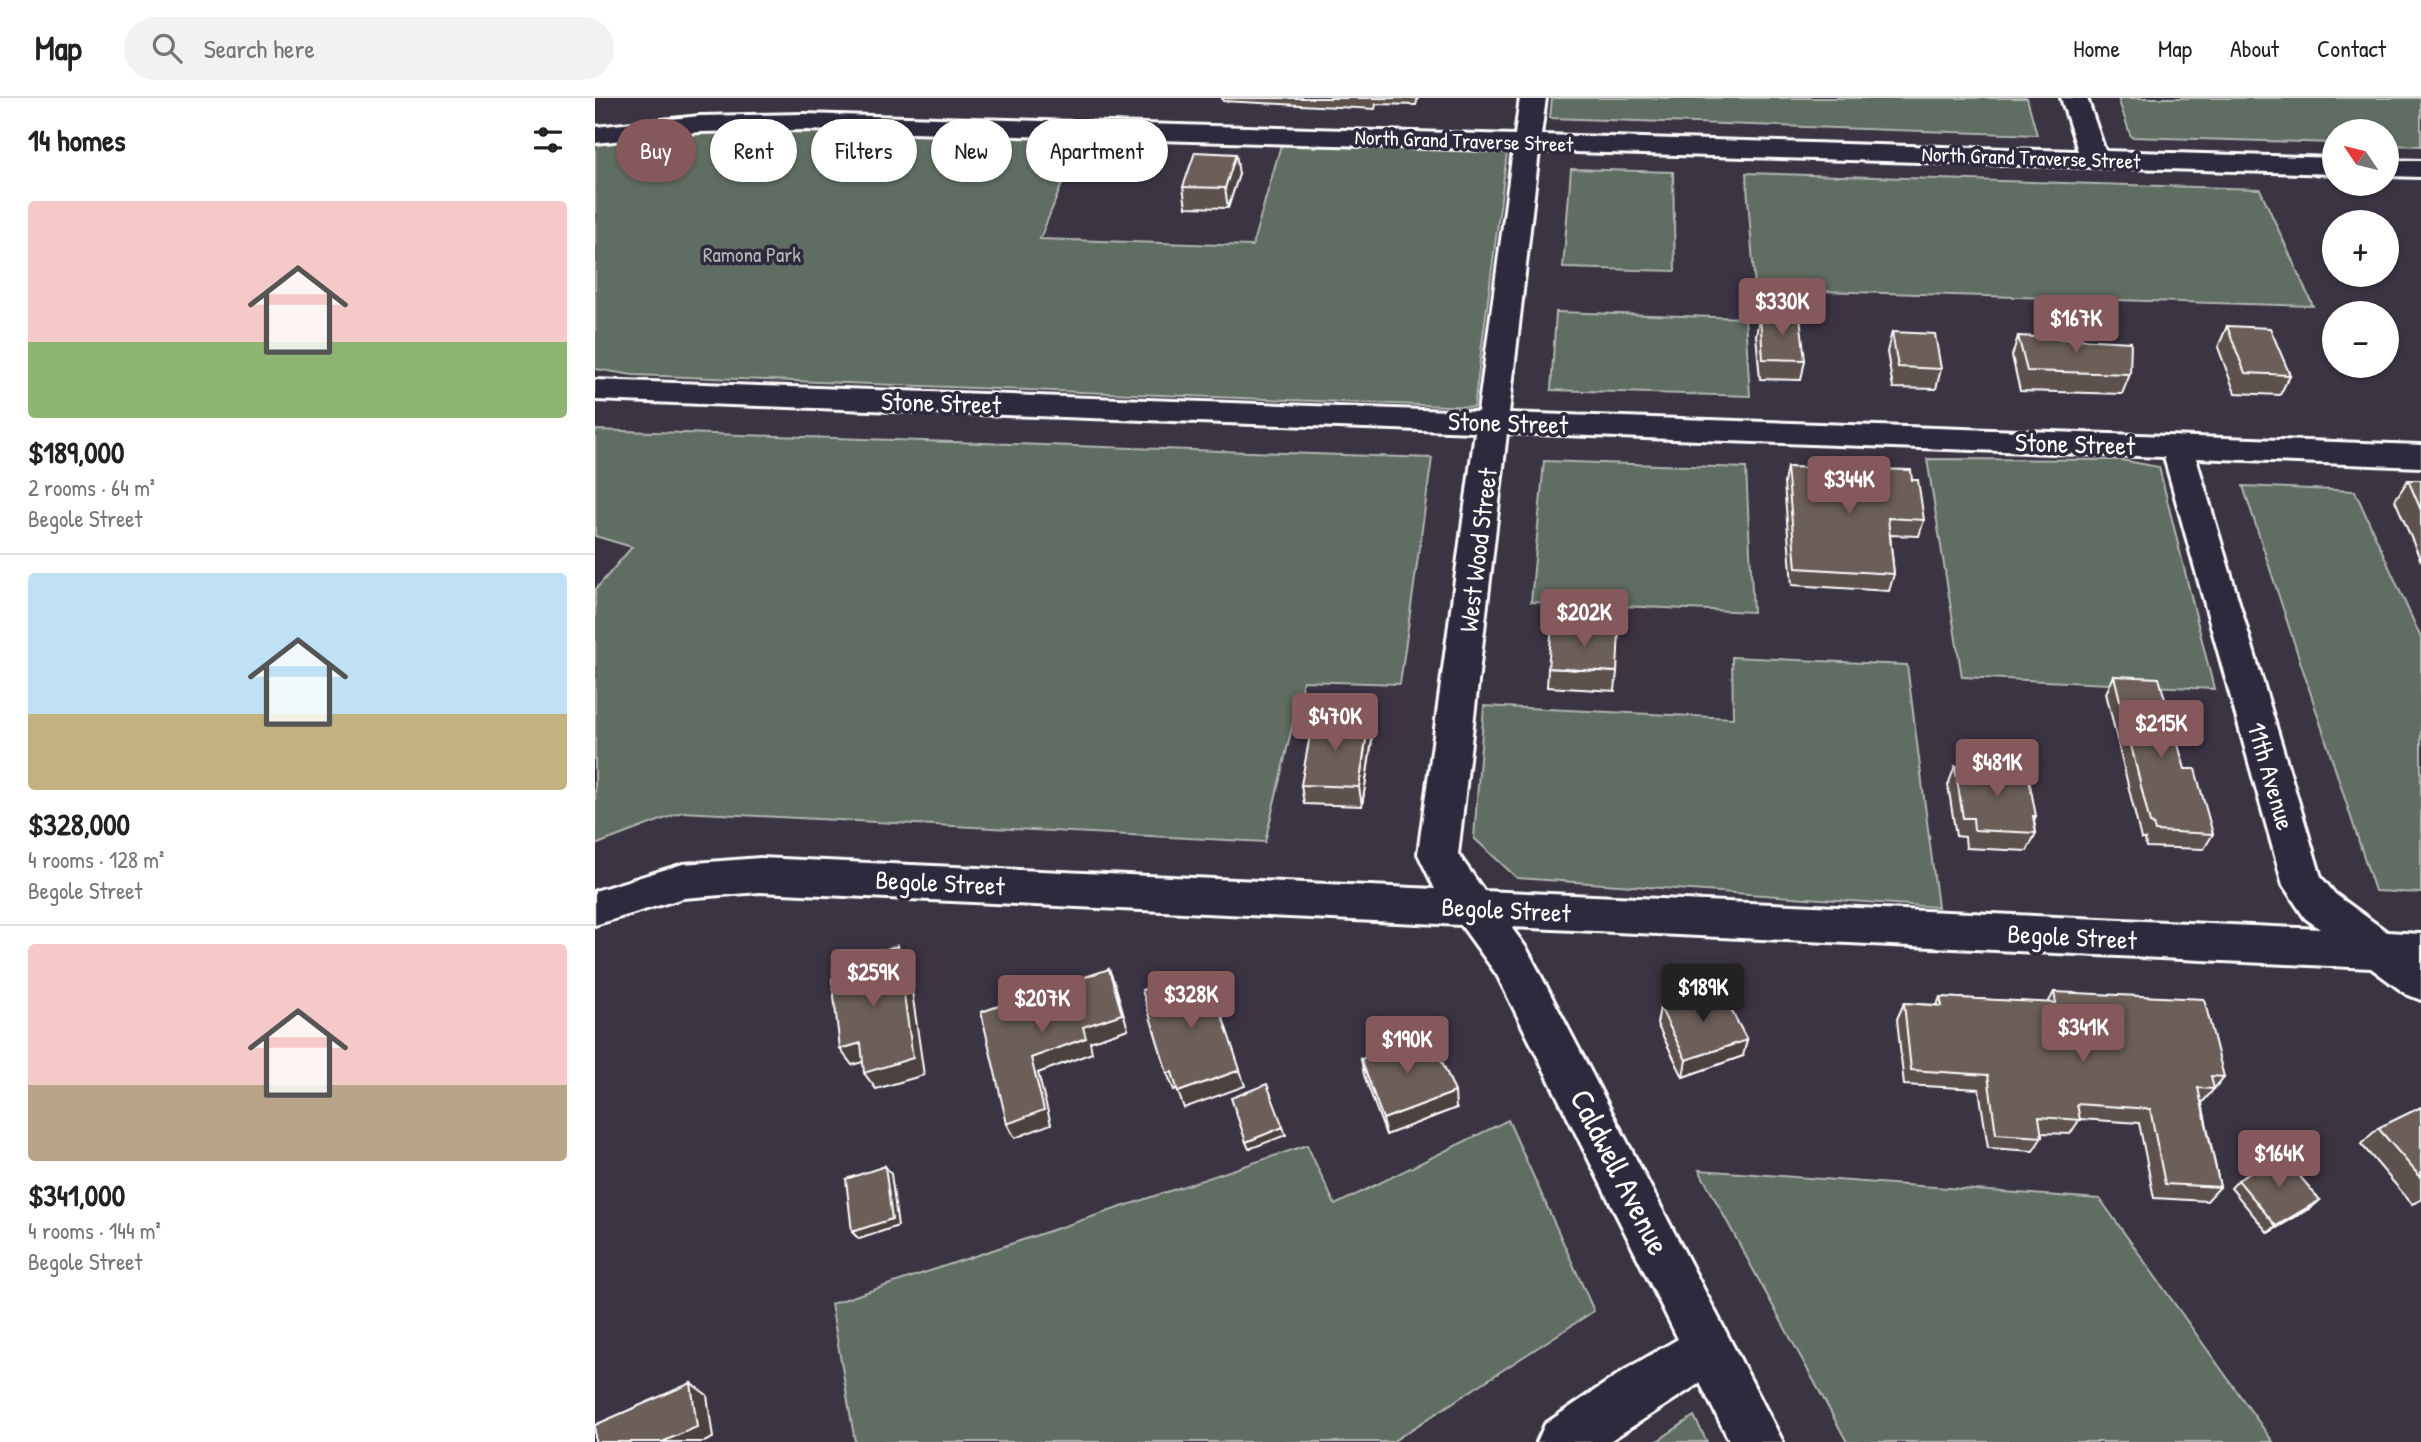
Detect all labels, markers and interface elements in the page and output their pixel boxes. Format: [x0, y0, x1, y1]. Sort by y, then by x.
search box [124, 17, 614, 80]
text: Map [35, 26, 82, 70]
icon: search [148, 29, 186, 67]
text: Search here [204, 31, 315, 66]
text: Home [2073, 32, 2120, 64]
text: Map [2158, 32, 2192, 64]
text: About [2230, 32, 2279, 64]
text: Contact [2317, 32, 2386, 64]
chip: Buy [616, 119, 696, 182]
chip: Rent [710, 119, 797, 182]
chip: Filters [811, 119, 917, 182]
chip: New [931, 119, 1012, 182]
chip: Apartment [1026, 119, 1168, 182]
north arrow [2322, 119, 2399, 196]
map controls [2322, 119, 2399, 378]
text: 14 homes [28, 120, 126, 160]
icon: filters [529, 121, 567, 159]
street label: North Grand Traverse Street [1354, 122, 1575, 159]
street label: North Grand Traverse Street [1921, 139, 2142, 176]
button: + [2322, 210, 2399, 287]
park label: Ramona Park [703, 240, 801, 269]
icon: home [235, 247, 361, 373]
pin: $330K [1733, 278, 1831, 338]
text: $330K [1755, 285, 1809, 316]
pin: $167K [2027, 296, 2125, 355]
button: − [2322, 301, 2399, 378]
text: $167K [2050, 302, 2102, 333]
street label: Stone Street [880, 383, 1003, 422]
street label: Stone Street [1447, 403, 1570, 442]
street label: Stone Street [2014, 424, 2137, 463]
text: $189,000 [28, 432, 124, 472]
pin: $344K [1800, 456, 1898, 516]
text: $344K [1823, 463, 1875, 494]
street label: West Wood Street [1450, 465, 1505, 634]
text: 2 rooms · 64 m² [28, 472, 155, 503]
text: Begole Street [28, 503, 142, 534]
pin: $202K [1535, 589, 1633, 649]
text: $202K [1556, 596, 1612, 627]
icon: home [235, 619, 361, 745]
pin: $470K [1286, 694, 1384, 753]
text: $470K [1308, 700, 1362, 731]
pin: $215K [2112, 700, 2210, 760]
text: $215K [2135, 707, 2187, 738]
street label: 11th Avenue [2239, 718, 2304, 834]
pin: $481K [1948, 740, 2046, 799]
text: $481K [1972, 746, 2022, 777]
text: $328,000 [28, 804, 130, 844]
text: 4 rooms · 128 m² [28, 844, 164, 875]
street label: Begole Street [875, 862, 1007, 903]
text: Begole Street [28, 875, 142, 906]
street label: Begole Street [1441, 889, 1573, 930]
street label: Begole Street [2007, 916, 2139, 957]
pin: $259K [824, 950, 922, 1009]
text: $259K [847, 956, 899, 987]
pin: $189K [1654, 964, 1752, 1024]
text: $189K [1678, 971, 1728, 1002]
pin: $328K [1142, 972, 1240, 1031]
pin: $207K [993, 976, 1091, 1035]
text: $328K [1164, 978, 1218, 1009]
text: $207K [1014, 982, 1070, 1013]
icon: home [235, 990, 361, 1116]
pin: $341K [2034, 1004, 2132, 1064]
text: $341K [2058, 1011, 2108, 1042]
pin: $190K [1358, 1016, 1456, 1076]
text: $190K [1382, 1023, 1432, 1054]
street label: Caldwell Avenue [1560, 1081, 1681, 1262]
pin: $164K [2230, 1130, 2328, 1190]
text: $164K [2254, 1137, 2304, 1168]
text: $341,000 [28, 1175, 125, 1215]
text: 4 rooms · 144 m² [28, 1215, 161, 1246]
text: Begole Street [28, 1246, 142, 1277]

